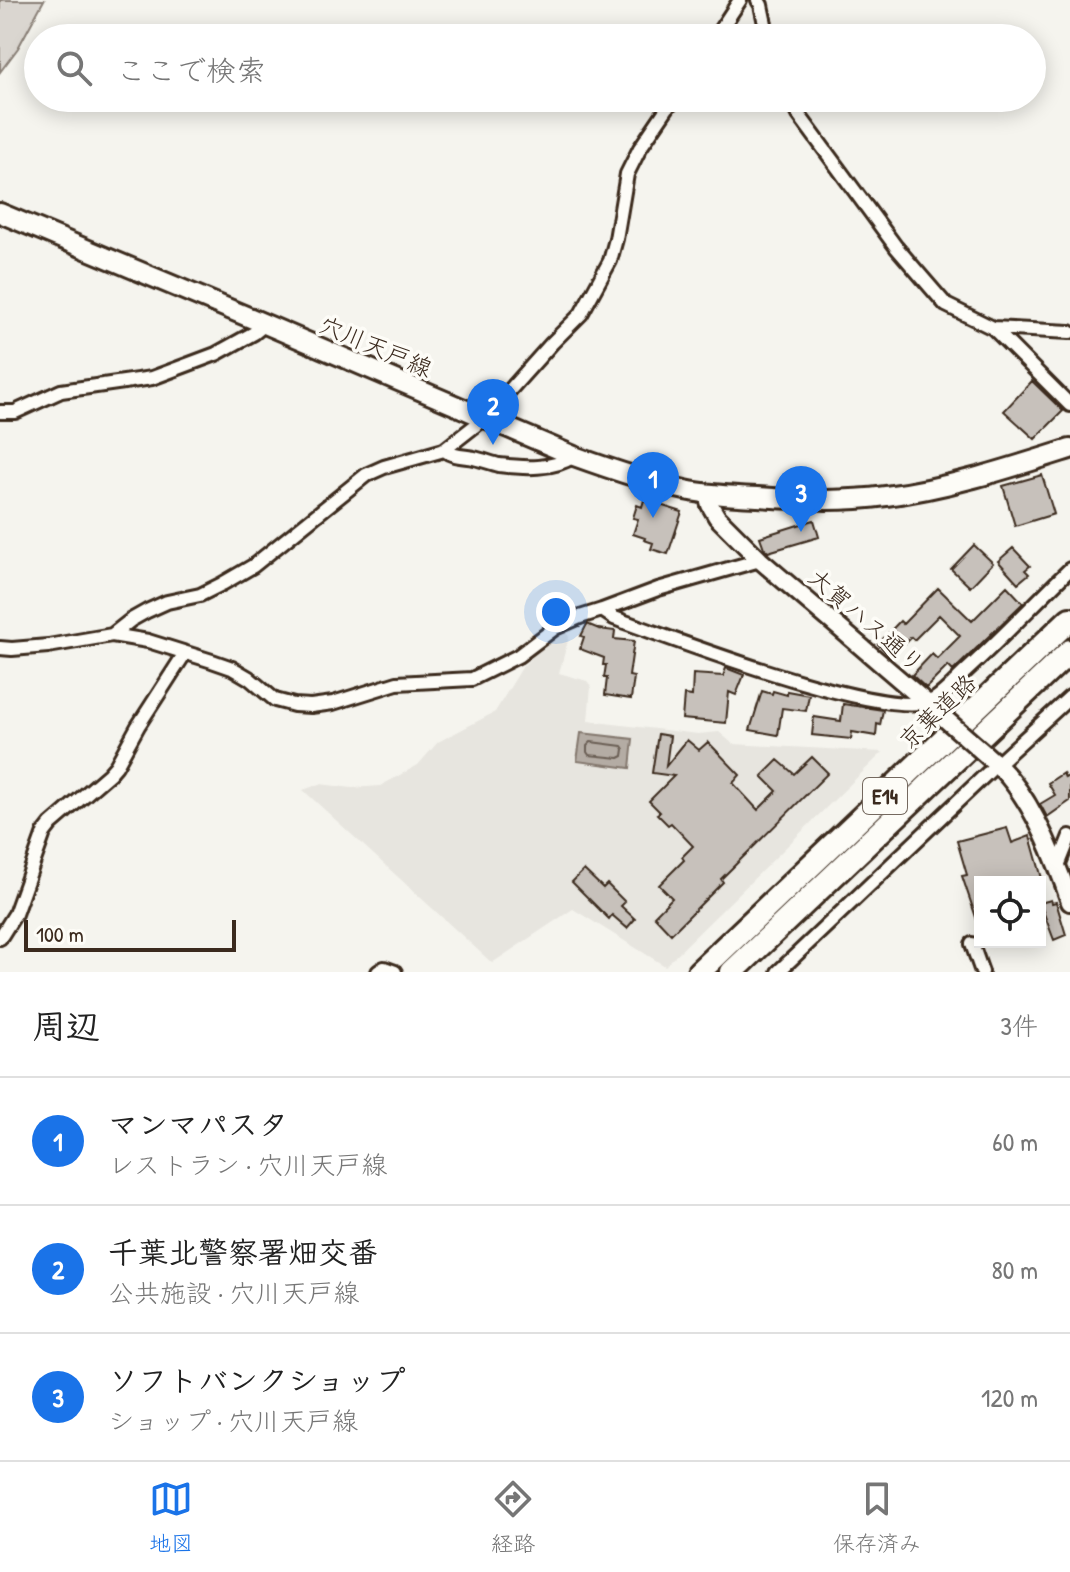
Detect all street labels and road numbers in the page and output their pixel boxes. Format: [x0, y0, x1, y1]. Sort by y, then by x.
street label: 穴川天戸線 [315, 308, 437, 384]
street label: 大賀ハス通り [802, 561, 932, 679]
street label: 京葉道路 [891, 666, 983, 756]
road number: E14 [863, 778, 907, 814]

